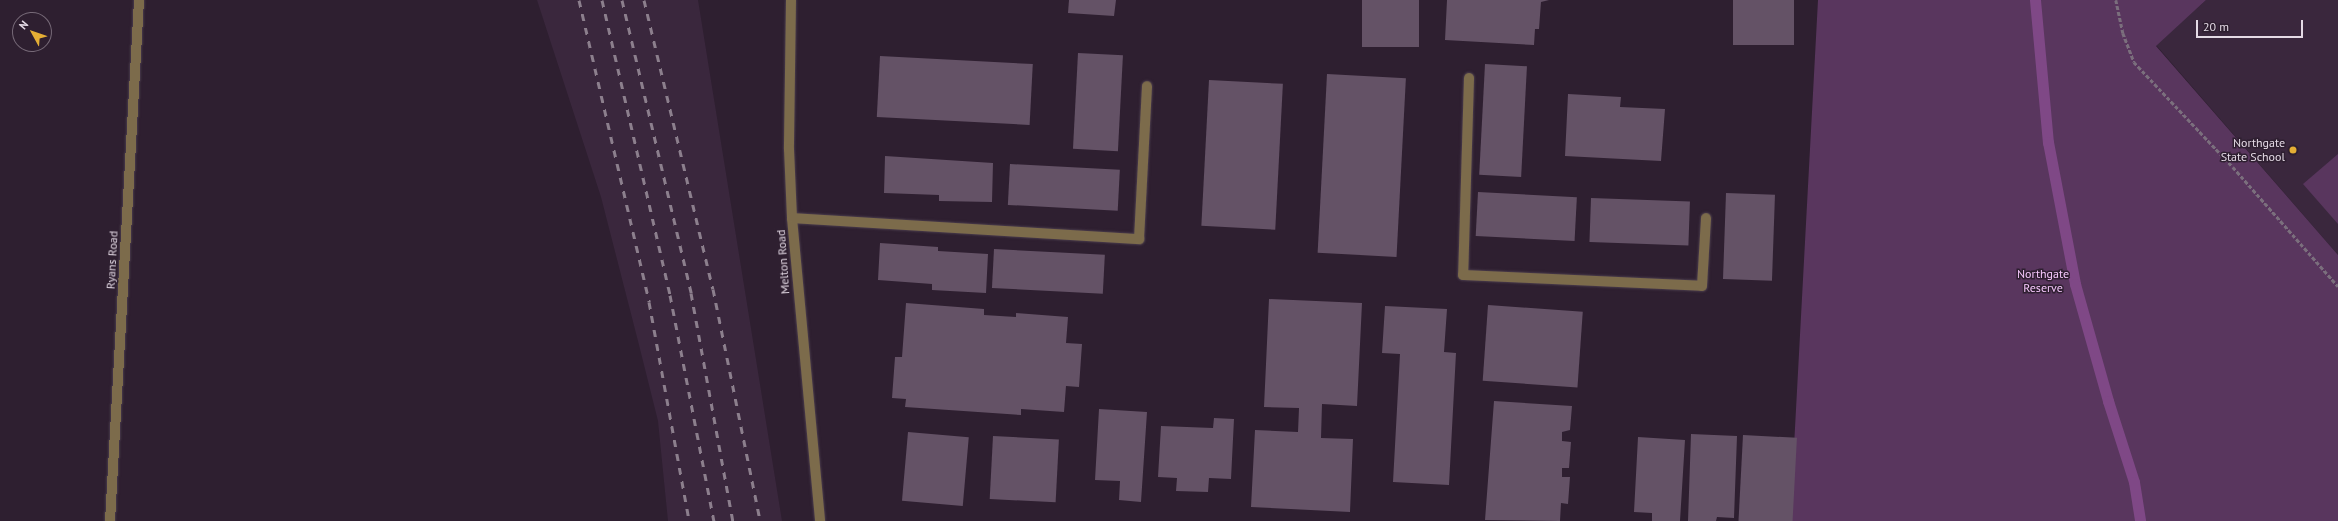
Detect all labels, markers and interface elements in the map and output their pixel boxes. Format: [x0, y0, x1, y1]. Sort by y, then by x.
north arrow [12, 12, 52, 52]
scale bar [2198, 12, 2305, 38]
text: N [16, 18, 31, 32]
text: 20 m [2203, 19, 2229, 34]
place label: Northgate State School [2221, 136, 2285, 164]
marker: Northgate State School [2288, 145, 2298, 155]
street label: Melton Road [774, 229, 792, 295]
street label: Ryans Road [103, 230, 121, 290]
park label: Northgate Reserve [2017, 267, 2069, 295]

